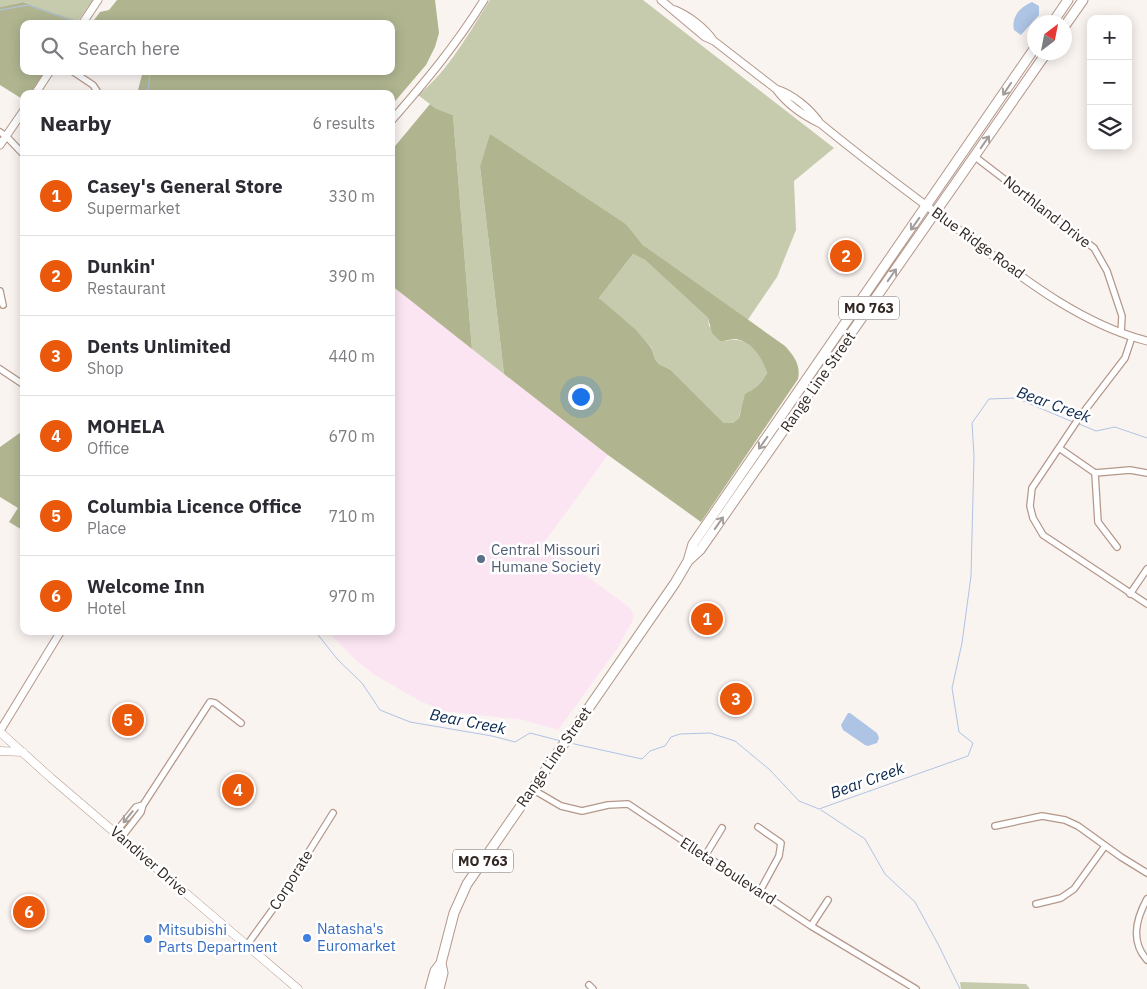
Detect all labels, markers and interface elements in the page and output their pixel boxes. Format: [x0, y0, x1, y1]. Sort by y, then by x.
north arrow [1027, 15, 1072, 60]
map controls [1087, 15, 1132, 150]
button: + [1087, 15, 1132, 60]
search box [20, 20, 395, 75]
icon: search [38, 34, 66, 62]
text: Search here [78, 36, 180, 60]
button: − [1087, 60, 1132, 105]
one-way arrow [1002, 82, 1012, 96]
button: layers [1087, 105, 1132, 150]
text: Nearby [40, 109, 111, 137]
text: 6 results [312, 113, 375, 133]
one-way arrow [980, 135, 990, 149]
street label: Northland Drive [1000, 171, 1095, 252]
text: Casey's General Store [87, 174, 283, 198]
text: 1 [51, 186, 61, 206]
text: 330 m [328, 186, 375, 206]
text: Supermarket [87, 198, 180, 218]
street label: Blue Ridge Road [928, 202, 1029, 283]
one-way arrow [910, 216, 920, 230]
pin: 2 [830, 237, 862, 275]
text: Dunkin' [87, 254, 155, 278]
text: 2 [51, 266, 61, 286]
text: 390 m [328, 266, 375, 286]
one-way arrow [887, 269, 897, 283]
text: Restaurant [87, 278, 166, 298]
road number: MO 763 [839, 296, 899, 320]
street label: Range Line Street [776, 328, 859, 436]
text: Dents Unlimited [87, 334, 231, 358]
text: 3 [51, 346, 61, 366]
text: 440 m [328, 346, 375, 366]
text: Shop [87, 358, 124, 378]
water label: Bear Creek [1014, 381, 1094, 427]
your location [568, 384, 594, 410]
text: MOHELA [87, 414, 165, 438]
text: 4 [51, 426, 61, 446]
text: 670 m [328, 426, 375, 446]
one-way arrow [758, 436, 768, 450]
text: Office [87, 438, 129, 458]
text: Columbia Licence Office [87, 494, 302, 518]
text: 5 [51, 506, 61, 526]
text: 710 m [328, 506, 375, 526]
one-way arrow [714, 516, 724, 530]
text: Place [87, 518, 126, 538]
place label: Central Missouri Humane Society [491, 540, 601, 576]
marker: Central Missouri Humane Society [475, 553, 487, 565]
text: Welcome Inn [87, 574, 205, 598]
text: 6 [51, 586, 61, 606]
text: 970 m [328, 586, 375, 606]
text: Hotel [87, 598, 126, 618]
pin: 1 [691, 600, 723, 638]
pin: 3 [720, 680, 752, 718]
pin: 5 [112, 701, 144, 739]
street label: Range Line Street [512, 703, 595, 811]
water label: Bear Creek [428, 704, 508, 738]
water label: Bear Creek [827, 757, 907, 803]
pin: 4 [222, 771, 254, 809]
one-way arrow [123, 810, 134, 823]
street label: Vandiver Drive [106, 822, 192, 900]
street label: Elleta Boulevard [677, 833, 780, 909]
street label: Corporate [265, 846, 316, 913]
road number: MO 763 [453, 849, 513, 872]
pin: 6 [13, 893, 45, 931]
place label: Natasha's Euromarket [317, 919, 396, 955]
place label: Mitsubishi Parts Department [158, 920, 278, 956]
marker: Natasha's Euromarket [301, 932, 313, 944]
marker: Mitsubishi Parts Department [142, 933, 154, 945]

